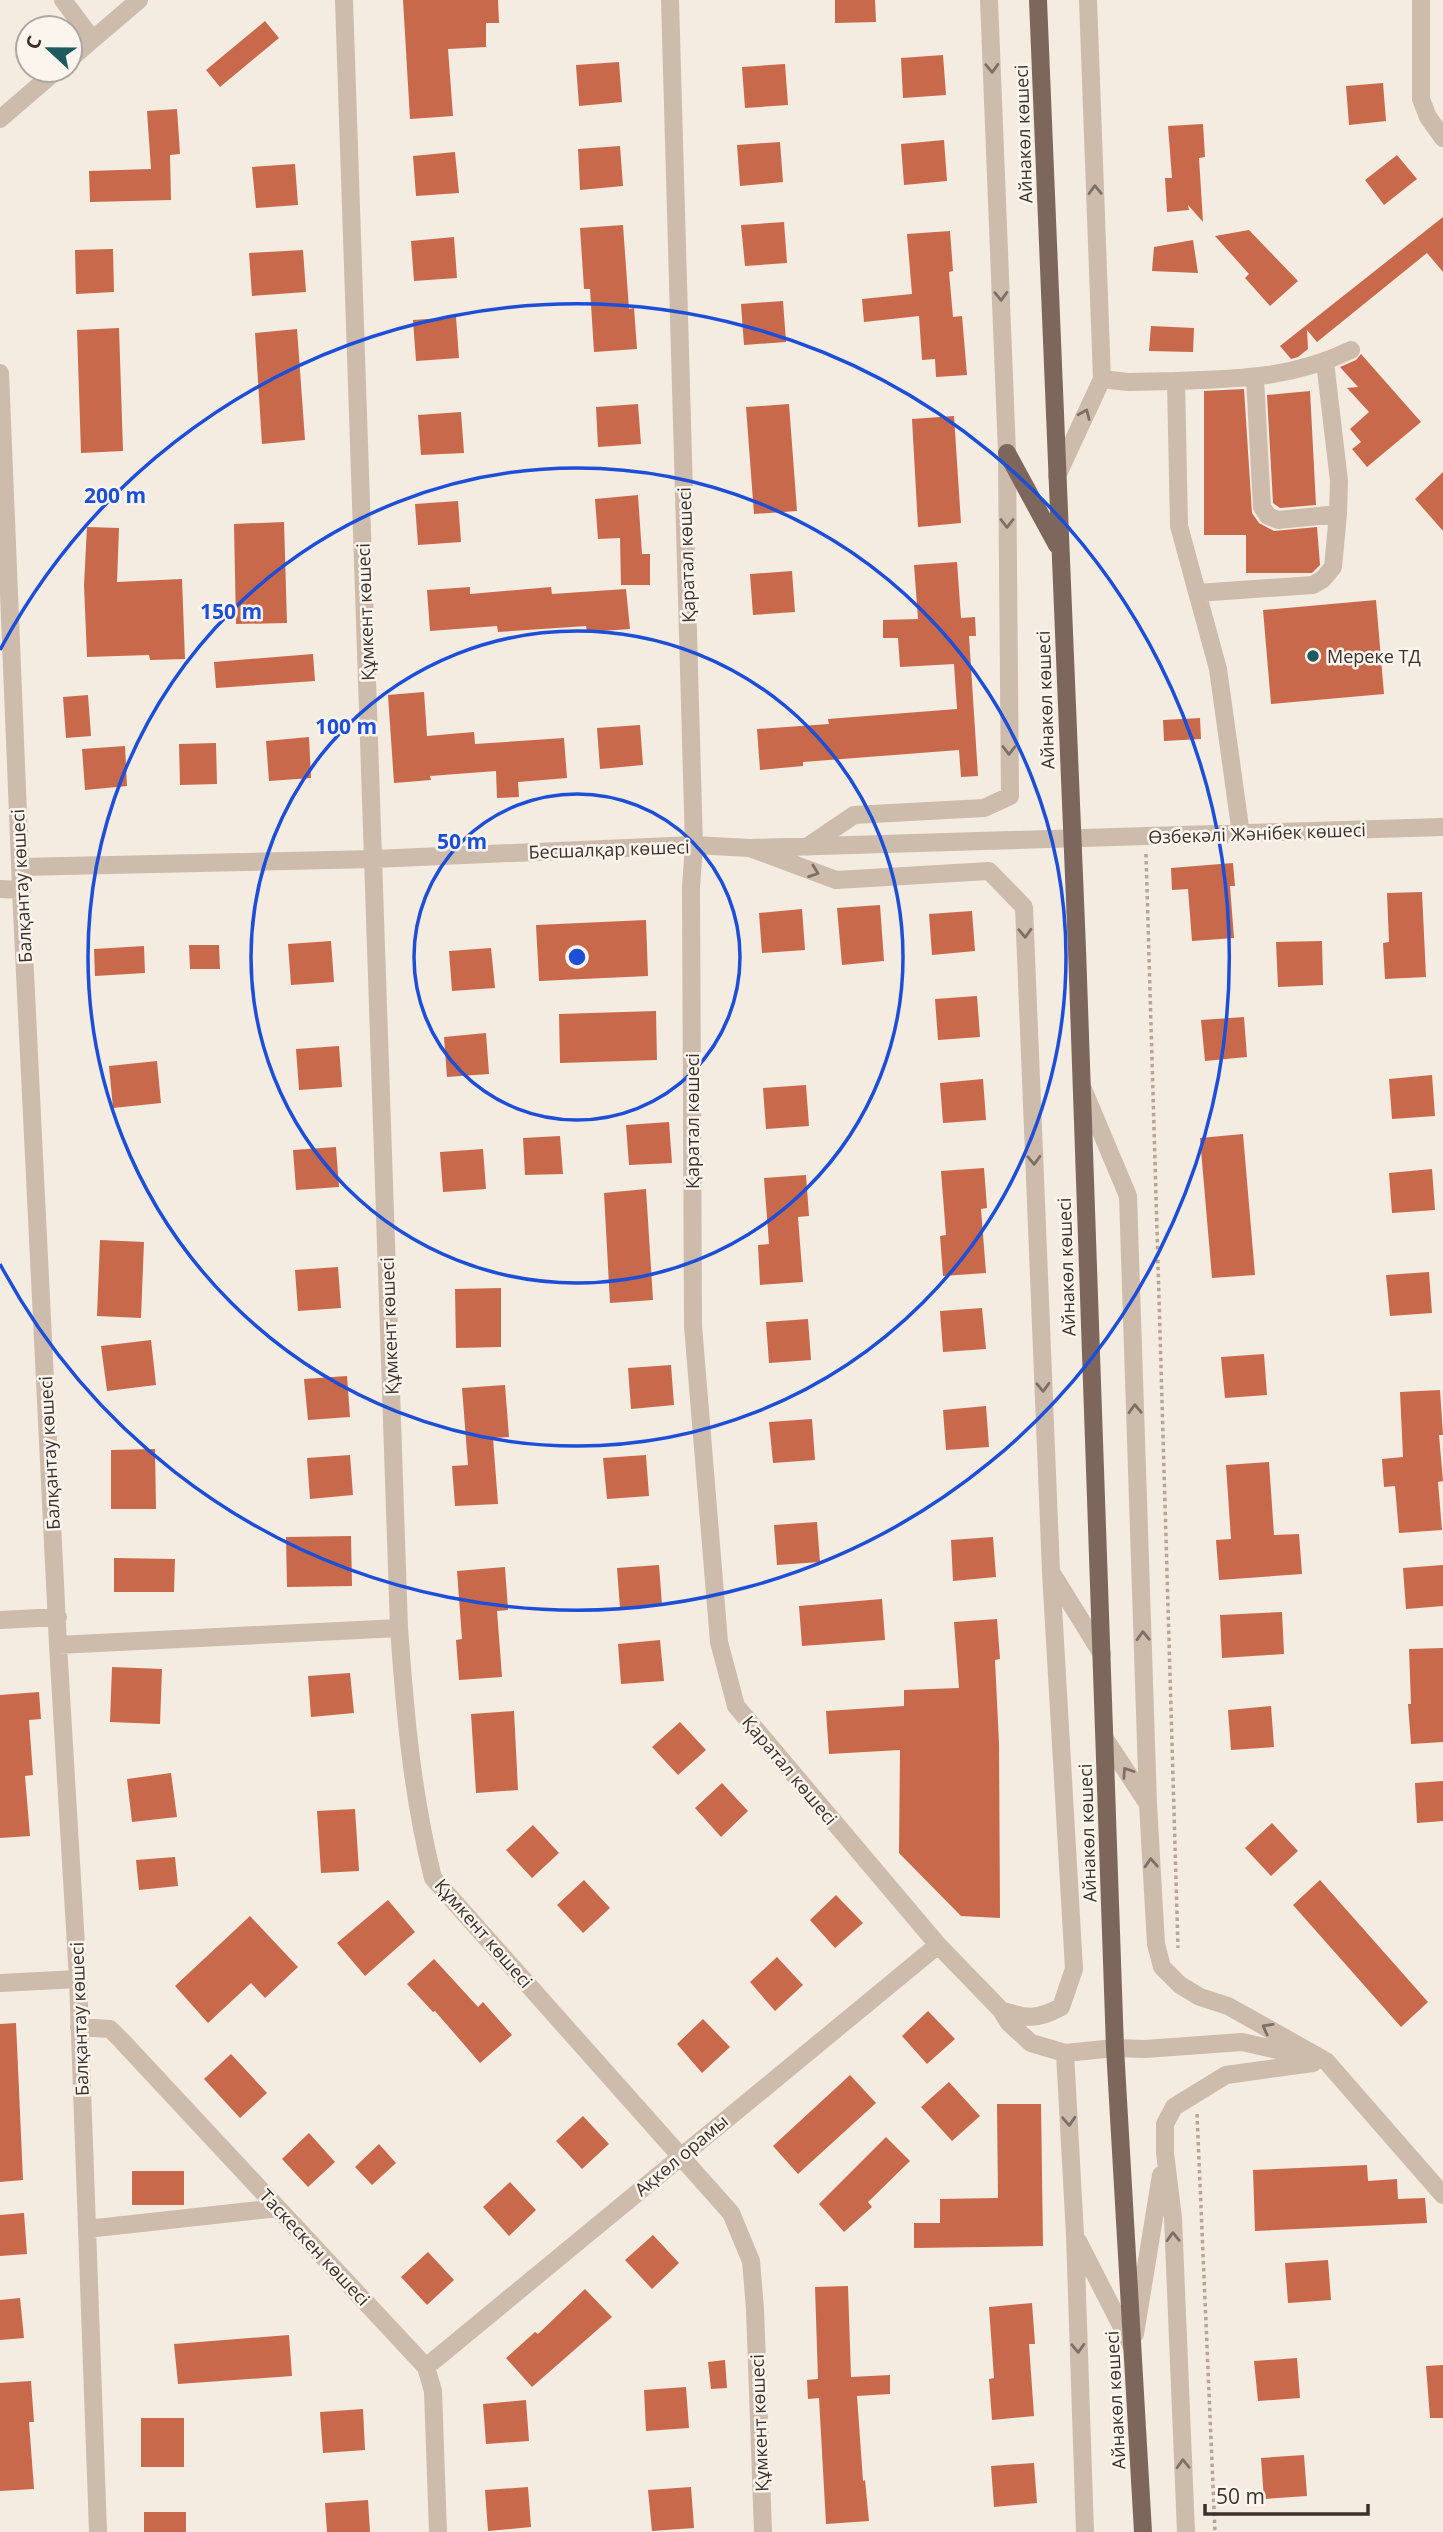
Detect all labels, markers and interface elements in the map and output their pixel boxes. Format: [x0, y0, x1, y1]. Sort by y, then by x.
north arrow [14, 14, 84, 84]
text: С [19, 32, 48, 53]
one-way arrow [984, 63, 1000, 74]
street label: Айнакөл көшесі [1009, 64, 1037, 204]
one-way arrow [1088, 185, 1103, 196]
one-way arrow [993, 290, 1008, 301]
one-way arrow [1077, 409, 1091, 421]
text: 200 m [84, 481, 146, 509]
street label: Қаратал көшесі [672, 487, 700, 623]
one-way arrow [999, 518, 1015, 529]
street label: Құмкент көшесі [351, 543, 379, 681]
text: 150 m [200, 597, 262, 625]
street label: Айнакөл көшесі [1031, 630, 1059, 770]
place label: Мереке ТД [1327, 644, 1421, 668]
marker: Мереке ТД [1305, 648, 1321, 664]
text: 100 m [315, 712, 377, 740]
one-way arrow [1001, 746, 1017, 756]
street label: Балқантау көшесі [5, 808, 37, 964]
street label: Өзбекәлі Жәнібек көшесі [1148, 817, 1366, 849]
text: 50 m [437, 827, 487, 855]
street label: Бесшалқар көшесі [528, 834, 690, 864]
one-way arrow [808, 864, 820, 878]
one-way arrow [1018, 927, 1033, 938]
centre of rings [565, 945, 589, 969]
street label: Қаратал көшесі [680, 1053, 704, 1189]
one-way arrow [1027, 1155, 1042, 1166]
street label: Айнакөл көшесі [1052, 1197, 1080, 1337]
street label: Құмкент көшесі [375, 1257, 403, 1395]
street label: Балқантау көшесі [33, 1375, 65, 1531]
one-way arrow [1036, 1382, 1051, 1393]
one-way arrow [1127, 1403, 1143, 1413]
one-way arrow [1135, 1630, 1150, 1641]
street label: Қаратал көшесі [737, 1710, 843, 1830]
street label: Айнакөл көшесі [1073, 1763, 1101, 1903]
one-way arrow [1122, 1767, 1135, 1780]
one-way arrow [1144, 1858, 1159, 1869]
street label: Құмкент көшесі [430, 1873, 538, 1993]
street label: Балқантау көшесі [64, 1942, 94, 2096]
one-way arrow [1262, 2023, 1274, 2036]
street label: Ақкөл орамы [629, 2109, 733, 2201]
one-way arrow [1061, 2116, 1076, 2127]
street label: Таскескен көшесі [255, 2183, 375, 2311]
one-way arrow [1166, 2231, 1181, 2242]
street label: Айнакөл көшесі [1099, 2330, 1131, 2470]
one-way arrow [1071, 2343, 1086, 2354]
street label: Құмкент көшесі [745, 2354, 773, 2492]
one-way arrow [1176, 2458, 1191, 2469]
scale bar [1205, 2472, 1368, 2516]
text: 50 m [1216, 2482, 1265, 2510]

